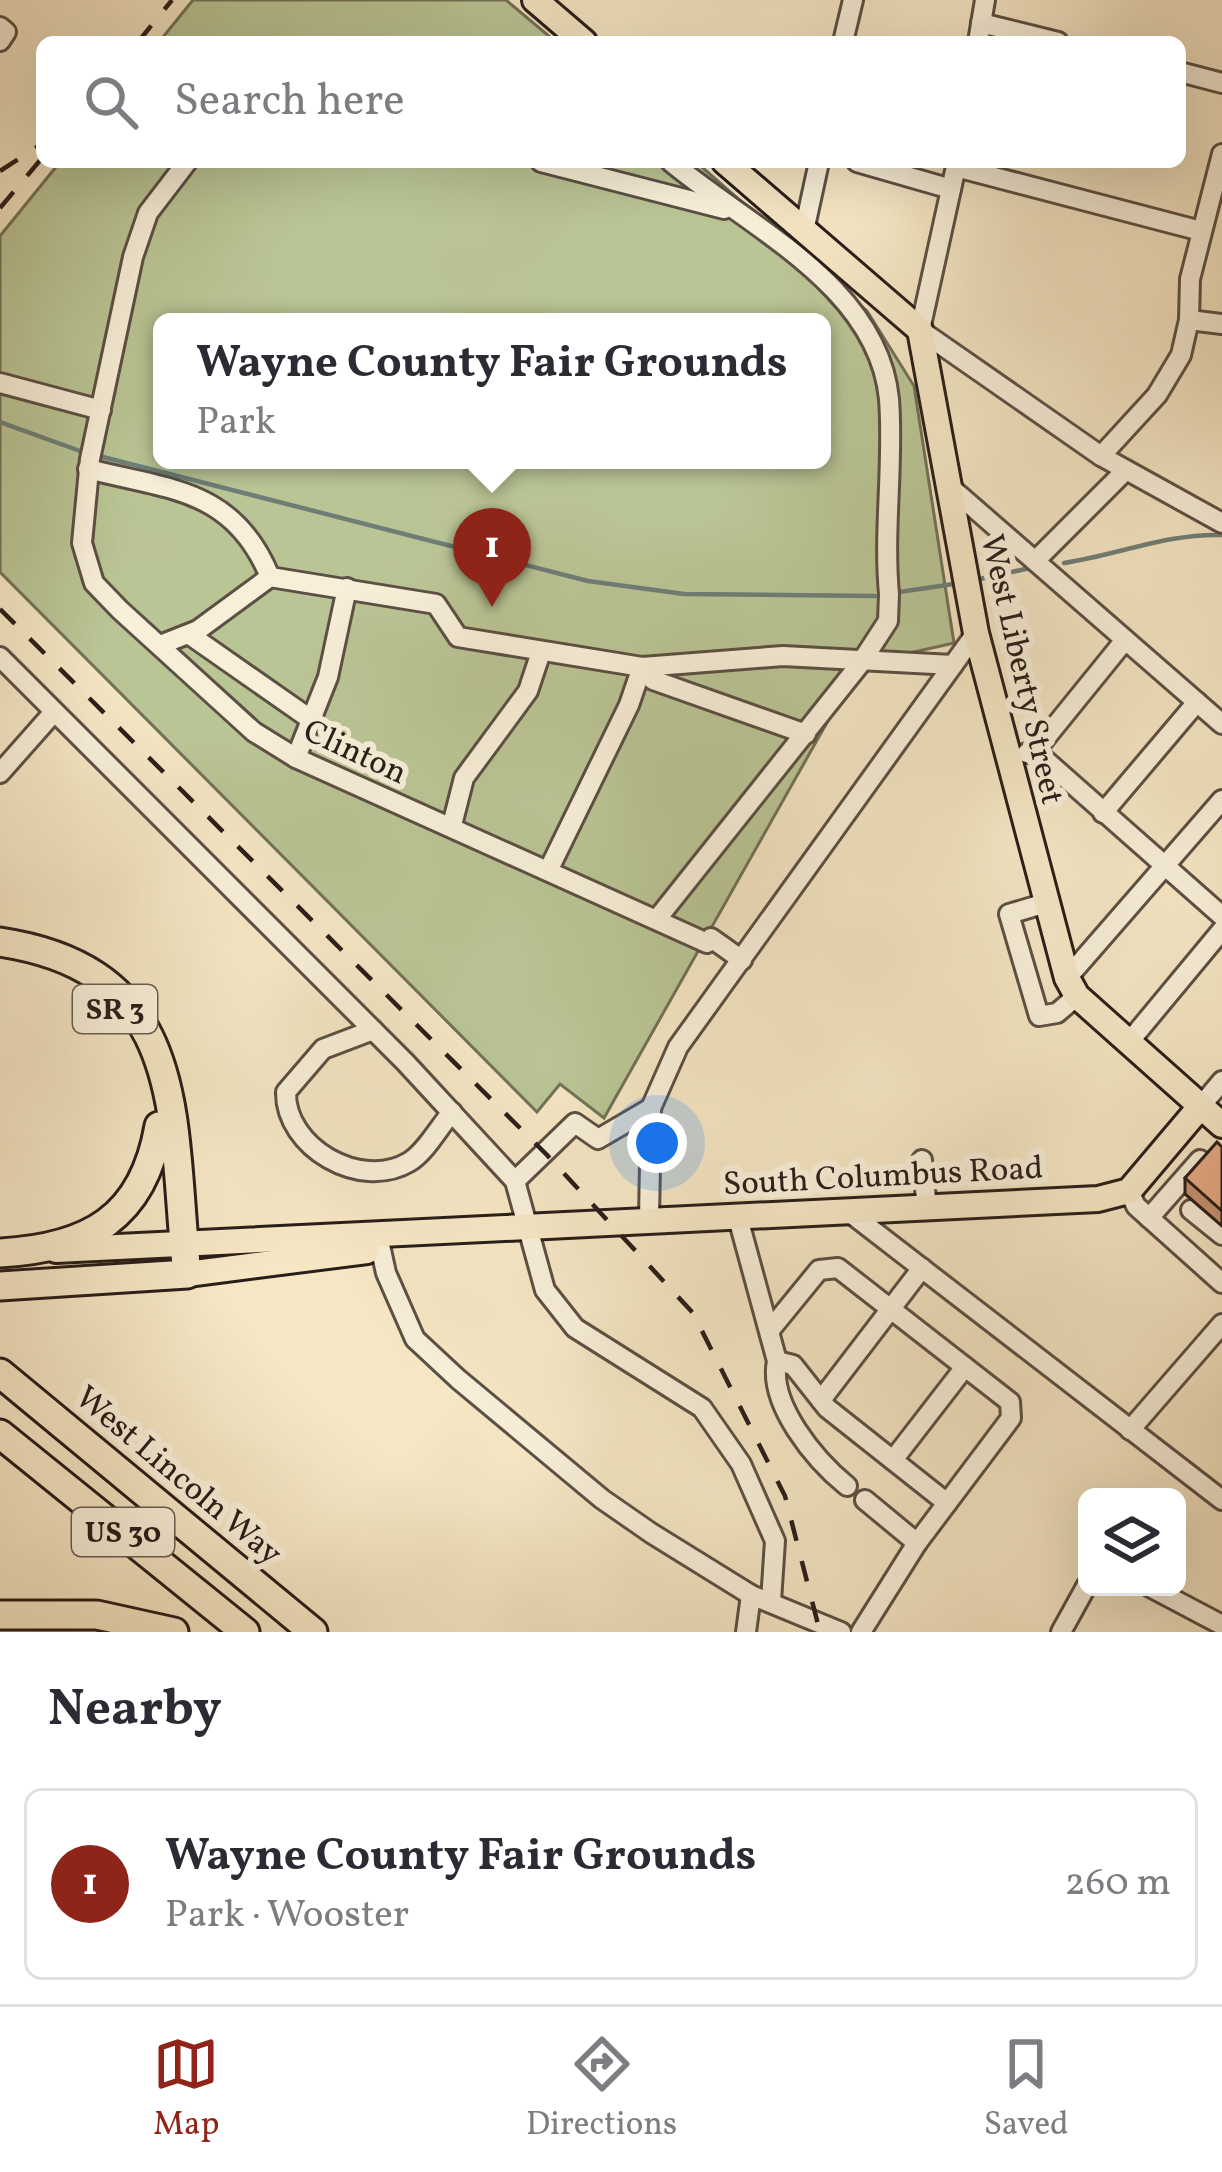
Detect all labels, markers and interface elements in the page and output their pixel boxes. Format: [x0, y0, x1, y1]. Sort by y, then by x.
search box [36, 36, 1186, 168]
icon: search [78, 69, 144, 135]
text: Search here [174, 71, 405, 134]
popup [153, 313, 831, 469]
text: Wayne County Fair Grounds [196, 333, 788, 396]
text: Park [196, 396, 276, 450]
pin: 1 [453, 508, 531, 607]
street label: West Liberty Street [967, 530, 1074, 809]
street label: Clinton [295, 710, 414, 798]
road number: SR 3 [73, 985, 157, 1033]
your location [627, 1113, 687, 1173]
street label: South Columbus Road [722, 1147, 1044, 1209]
street label: West Lincoln Way [64, 1377, 291, 1578]
map controls [1078, 1488, 1186, 1596]
button: layers [1078, 1488, 1186, 1596]
road number: US 30 [72, 1508, 174, 1556]
text: Nearby [48, 1675, 222, 1746]
text: Wayne County Fair Grounds [165, 1826, 756, 1889]
text: 1 [82, 1857, 98, 1911]
text: 260 m [1065, 1857, 1171, 1911]
text: Park · Wooster [165, 1889, 409, 1943]
tab: Map [153, 2031, 219, 2149]
tab: Directions [526, 2031, 677, 2149]
tab: Saved [984, 2031, 1069, 2149]

